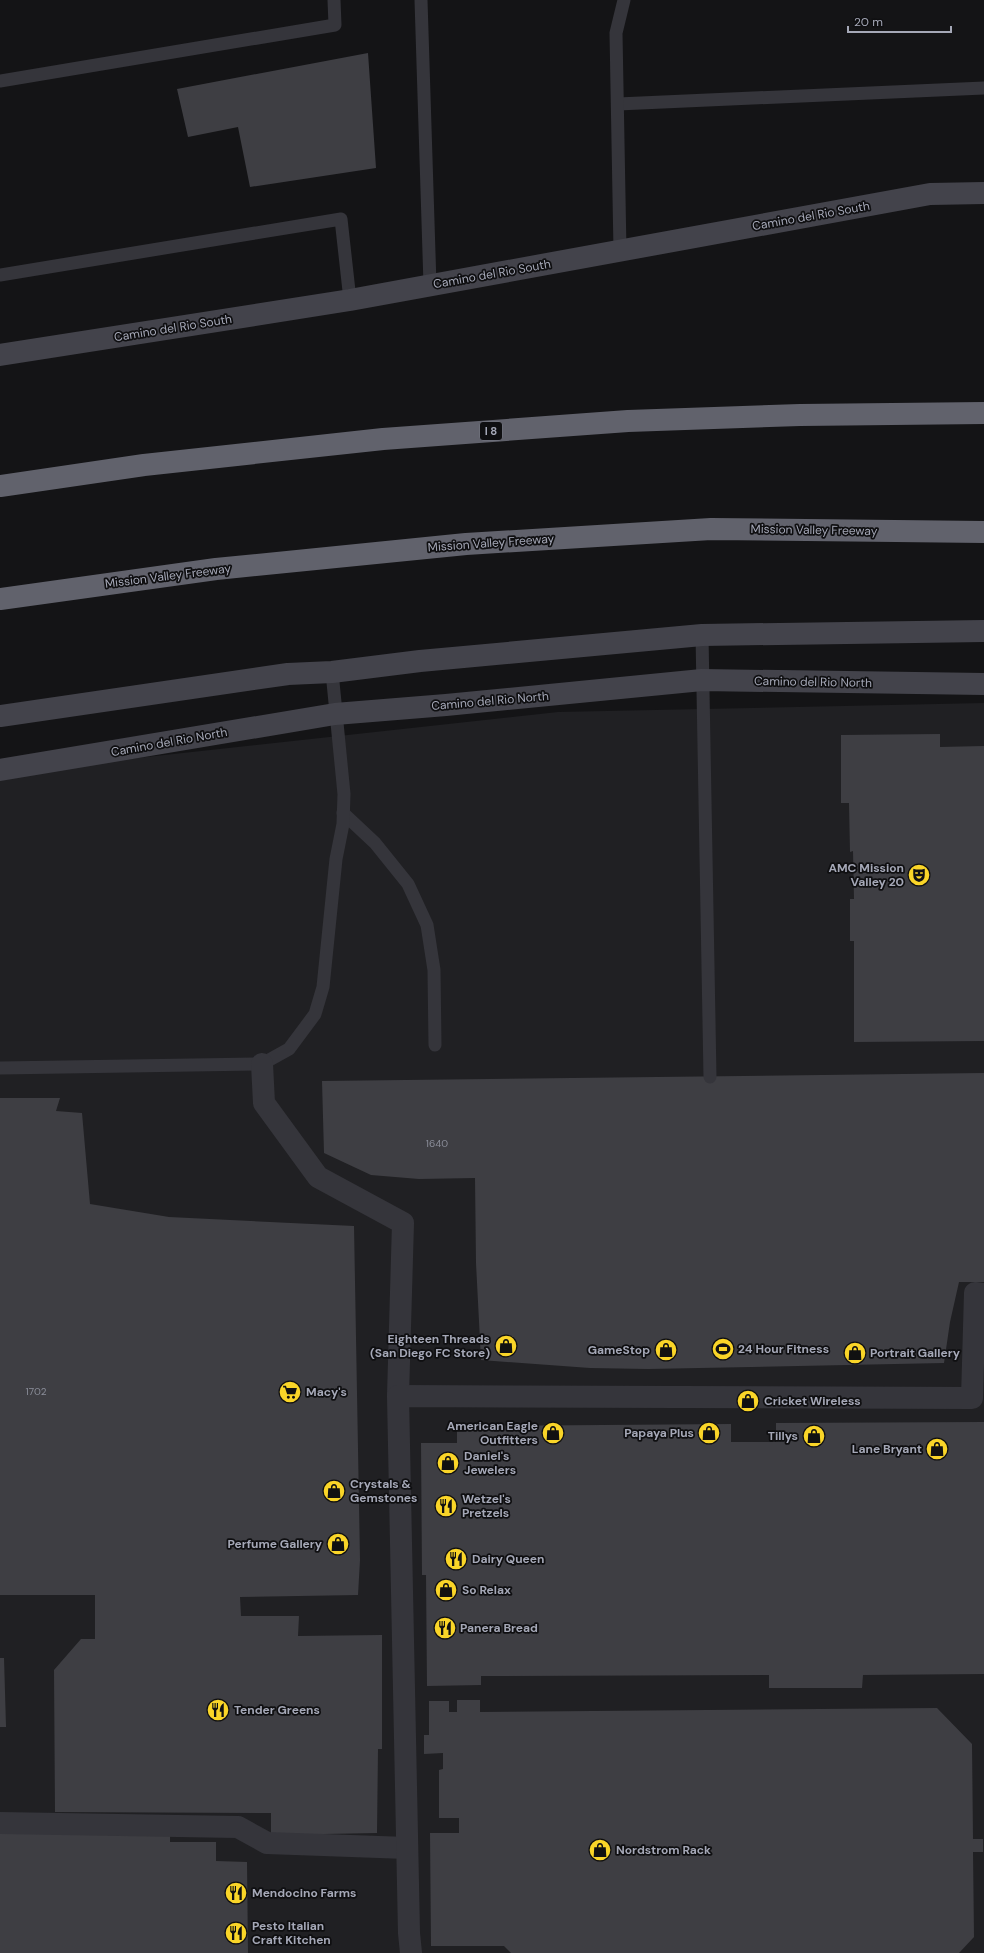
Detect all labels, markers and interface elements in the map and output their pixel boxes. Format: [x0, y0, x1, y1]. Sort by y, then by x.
scale bar [848, 8, 951, 34]
text: 20 m [854, 14, 883, 30]
street label: Camino del Rio South [751, 198, 871, 234]
street label: Camino del Rio South [432, 256, 552, 292]
street label: Camino del Rio South [113, 311, 233, 345]
road number: I 8 [480, 422, 502, 440]
street label: Mission Valley Freeway [750, 521, 878, 539]
street label: Mission Valley Freeway [427, 531, 555, 555]
street label: Mission Valley Freeway [104, 560, 232, 592]
street label: Camino del Rio North [754, 673, 872, 691]
street label: Camino del Rio North [431, 688, 550, 714]
street label: Camino del Rio North [110, 724, 229, 760]
place label: AMC Mission Valley 20 [828, 860, 904, 890]
theatre icon: AMC Mission Valley 20 [906, 862, 932, 888]
house number: 1640 [426, 1137, 448, 1150]
place label: Eighteen Threads (San Diego FC Store) [370, 1331, 490, 1361]
shop icon: Eighteen Threads (San Diego FC Store) [493, 1333, 519, 1359]
sports icon: 24 Hour Fitness [710, 1336, 736, 1362]
shop icon: GameStop [653, 1337, 679, 1363]
shop icon: Portrait Gallery [842, 1340, 868, 1366]
place label: 24 Hour Fitness [738, 1341, 829, 1357]
place label: GameStop [588, 1342, 650, 1358]
place label: Portrait Gallery [870, 1345, 961, 1361]
supermarket icon: Macy's [277, 1379, 303, 1405]
place label: Macy's [306, 1384, 347, 1400]
house number: 1702 [26, 1385, 47, 1398]
shop icon: Cricket Wireless [735, 1388, 761, 1414]
place label: Cricket Wireless [764, 1393, 861, 1409]
place label: American Eagle Outfitters [447, 1418, 538, 1448]
shop icon: American Eagle Outfitters [540, 1420, 566, 1446]
shop icon: Papaya Plus [696, 1420, 722, 1446]
shop icon: Tillys [801, 1423, 827, 1449]
place label: Papaya Plus [624, 1425, 694, 1441]
place label: Tillys [768, 1428, 798, 1444]
shop icon: Lane Bryant [924, 1436, 950, 1462]
place label: Lane Bryant [852, 1441, 922, 1457]
place label: Daniel's Jewelers [464, 1448, 516, 1478]
shop icon: Daniel's Jewelers [435, 1450, 461, 1476]
place label: Crystals & Gemstones [350, 1476, 417, 1506]
shop icon: Crystals & Gemstones [321, 1478, 347, 1504]
place label: Wetzel's Pretzels [462, 1491, 511, 1521]
restaurant icon: Wetzel's Pretzels [433, 1493, 459, 1519]
shop icon: Perfume Gallery [325, 1531, 351, 1557]
place label: Perfume Gallery [227, 1536, 323, 1552]
restaurant icon: Dairy Queen [443, 1546, 469, 1572]
place label: Dairy Queen [472, 1551, 544, 1567]
shop icon: So Relax [433, 1577, 459, 1603]
place label: So Relax [462, 1582, 511, 1598]
restaurant icon: Panera Bread [432, 1615, 458, 1641]
place label: Panera Bread [460, 1620, 538, 1636]
restaurant icon: Tender Greens [205, 1697, 231, 1723]
place label: Tender Greens [234, 1702, 320, 1718]
shop icon: Nordstrom Rack [587, 1837, 613, 1863]
place label: Nordstrom Rack [616, 1842, 711, 1858]
restaurant icon: Mendocino Farms [223, 1880, 249, 1906]
place label: Mendocino Farms [252, 1885, 356, 1901]
place label: Pesto Italian Craft Kitchen [252, 1918, 331, 1948]
restaurant icon: Pesto Italian Craft Kitchen [223, 1920, 249, 1946]

